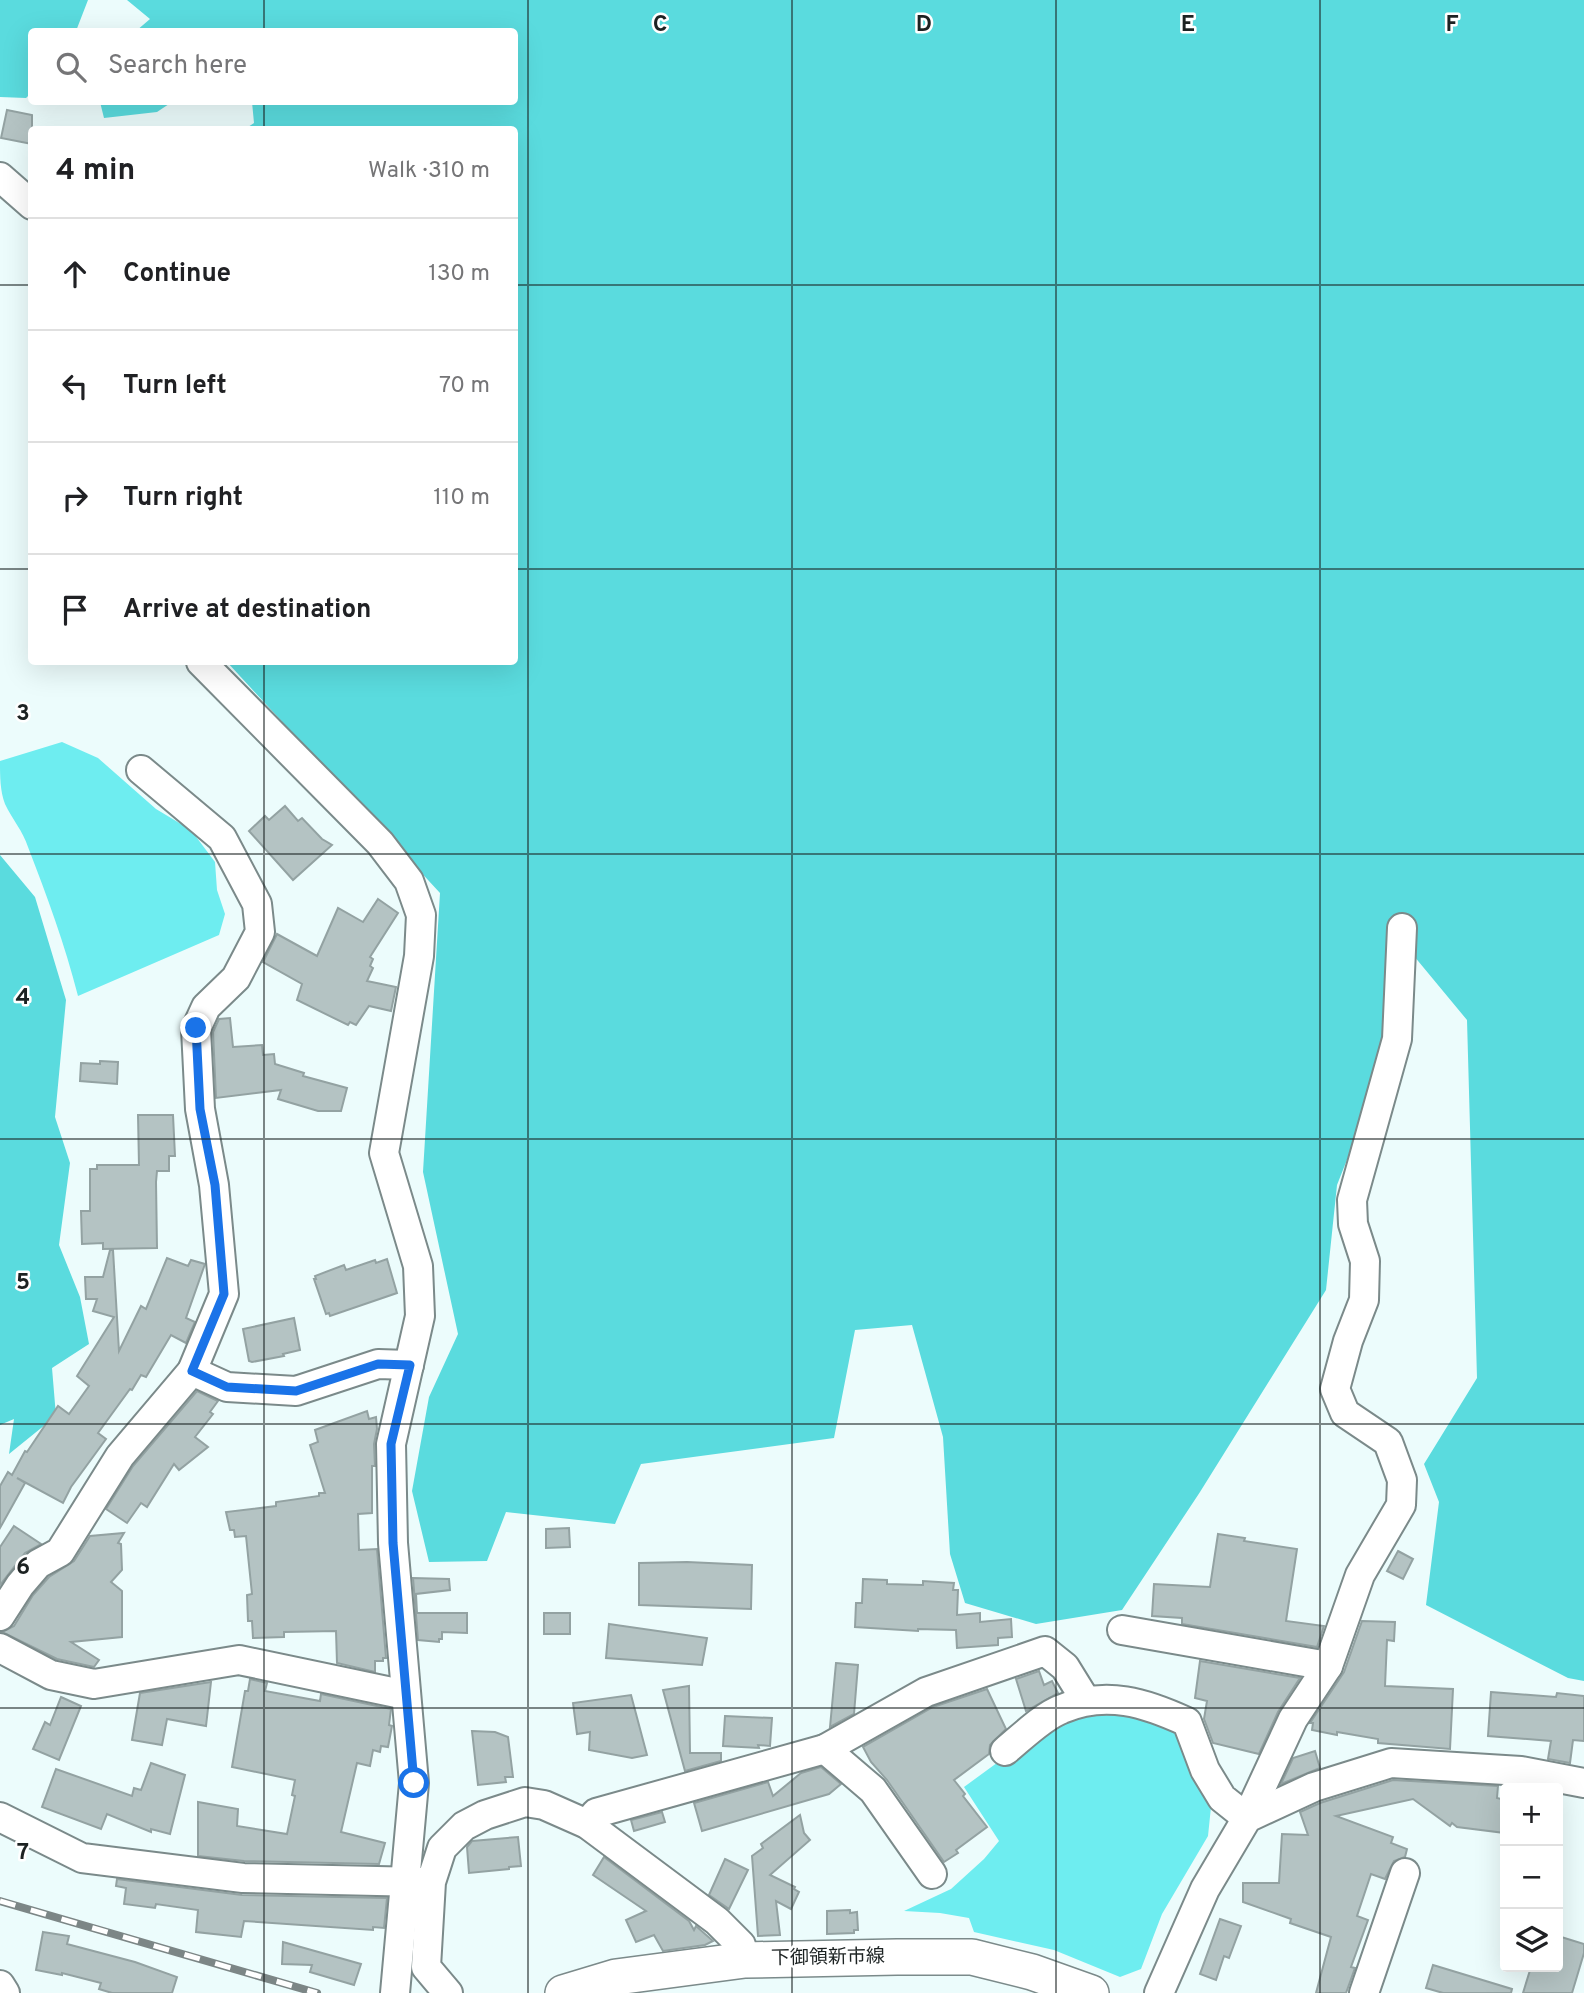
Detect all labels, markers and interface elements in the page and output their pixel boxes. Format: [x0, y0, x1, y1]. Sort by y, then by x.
text: C [653, 11, 667, 40]
text: D [916, 11, 932, 40]
text: E [1181, 11, 1195, 40]
text: F [1445, 11, 1459, 40]
search box [28, 28, 518, 105]
icon: search [52, 48, 90, 86]
text: Search here [108, 50, 247, 83]
text: 4 min [56, 153, 135, 190]
text: Walk · 310 m [368, 157, 490, 186]
icon: ahead [56, 255, 94, 293]
text: Continue [123, 258, 231, 291]
text: 130 m [428, 260, 490, 289]
icon: left [56, 367, 94, 405]
text: Turn left [123, 370, 227, 403]
text: 70 m [439, 372, 490, 401]
icon: right [56, 479, 94, 517]
text: Turn right [123, 482, 243, 515]
text: 110 m [433, 484, 490, 513]
icon: arrive [56, 591, 94, 629]
text: Arrive at destination [123, 594, 371, 627]
text: 3 [16, 700, 30, 729]
text: 4 [16, 984, 30, 1013]
route end [180, 1012, 211, 1043]
text: 5 [16, 1269, 30, 1298]
text: 6 [16, 1554, 30, 1583]
route start [398, 1767, 429, 1798]
map controls [1500, 1783, 1563, 1972]
button: + [1500, 1783, 1563, 1846]
text: 7 [17, 1839, 29, 1868]
button: − [1500, 1846, 1563, 1909]
button: layers [1500, 1909, 1563, 1972]
street label: 下御領新市線 [771, 1945, 885, 1971]

